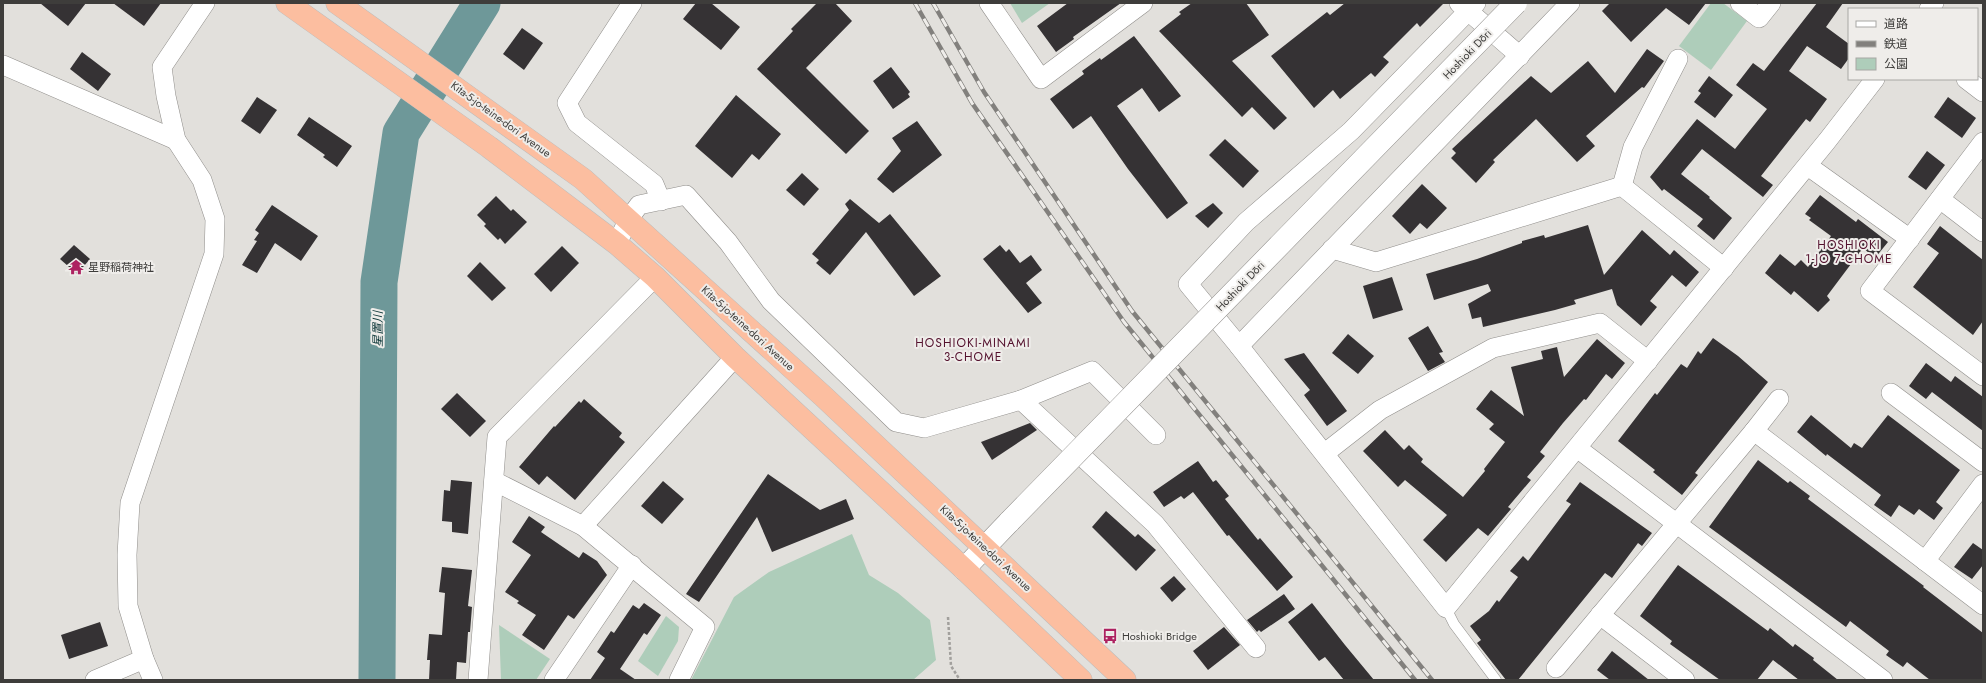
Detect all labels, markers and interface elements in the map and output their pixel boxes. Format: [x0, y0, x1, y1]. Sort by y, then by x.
legend [1848, 8, 1978, 80]
text: 道路 [1884, 15, 1908, 33]
street label: Hoshioki Dōri [1439, 25, 1495, 83]
text: 鉄道 [1884, 35, 1908, 53]
text: 公園 [1884, 55, 1908, 73]
street label: Kita-5-jo-teine-dori Avenue [448, 77, 555, 161]
district label: HOSHIOKI 1-JO 7-CHOME [1805, 236, 1893, 268]
street label: Hoshioki Dōri [1212, 257, 1268, 315]
temple icon: 星野稲荷神社 [67, 258, 85, 276]
place label: 星野稲荷神社 [88, 259, 154, 275]
street label: Kita-5-jo-teine-dori Avenue [698, 282, 798, 374]
water label: 星置川 [369, 309, 387, 347]
district label: HOSHIOKI-MINAMI 3-CHOME [915, 334, 1031, 366]
street label: Kita-5-jo-teine-dori Avenue [937, 501, 1036, 595]
bus stop icon: Hoshioki Bridge [1101, 627, 1119, 645]
place label: Hoshioki Bridge [1122, 628, 1197, 644]

